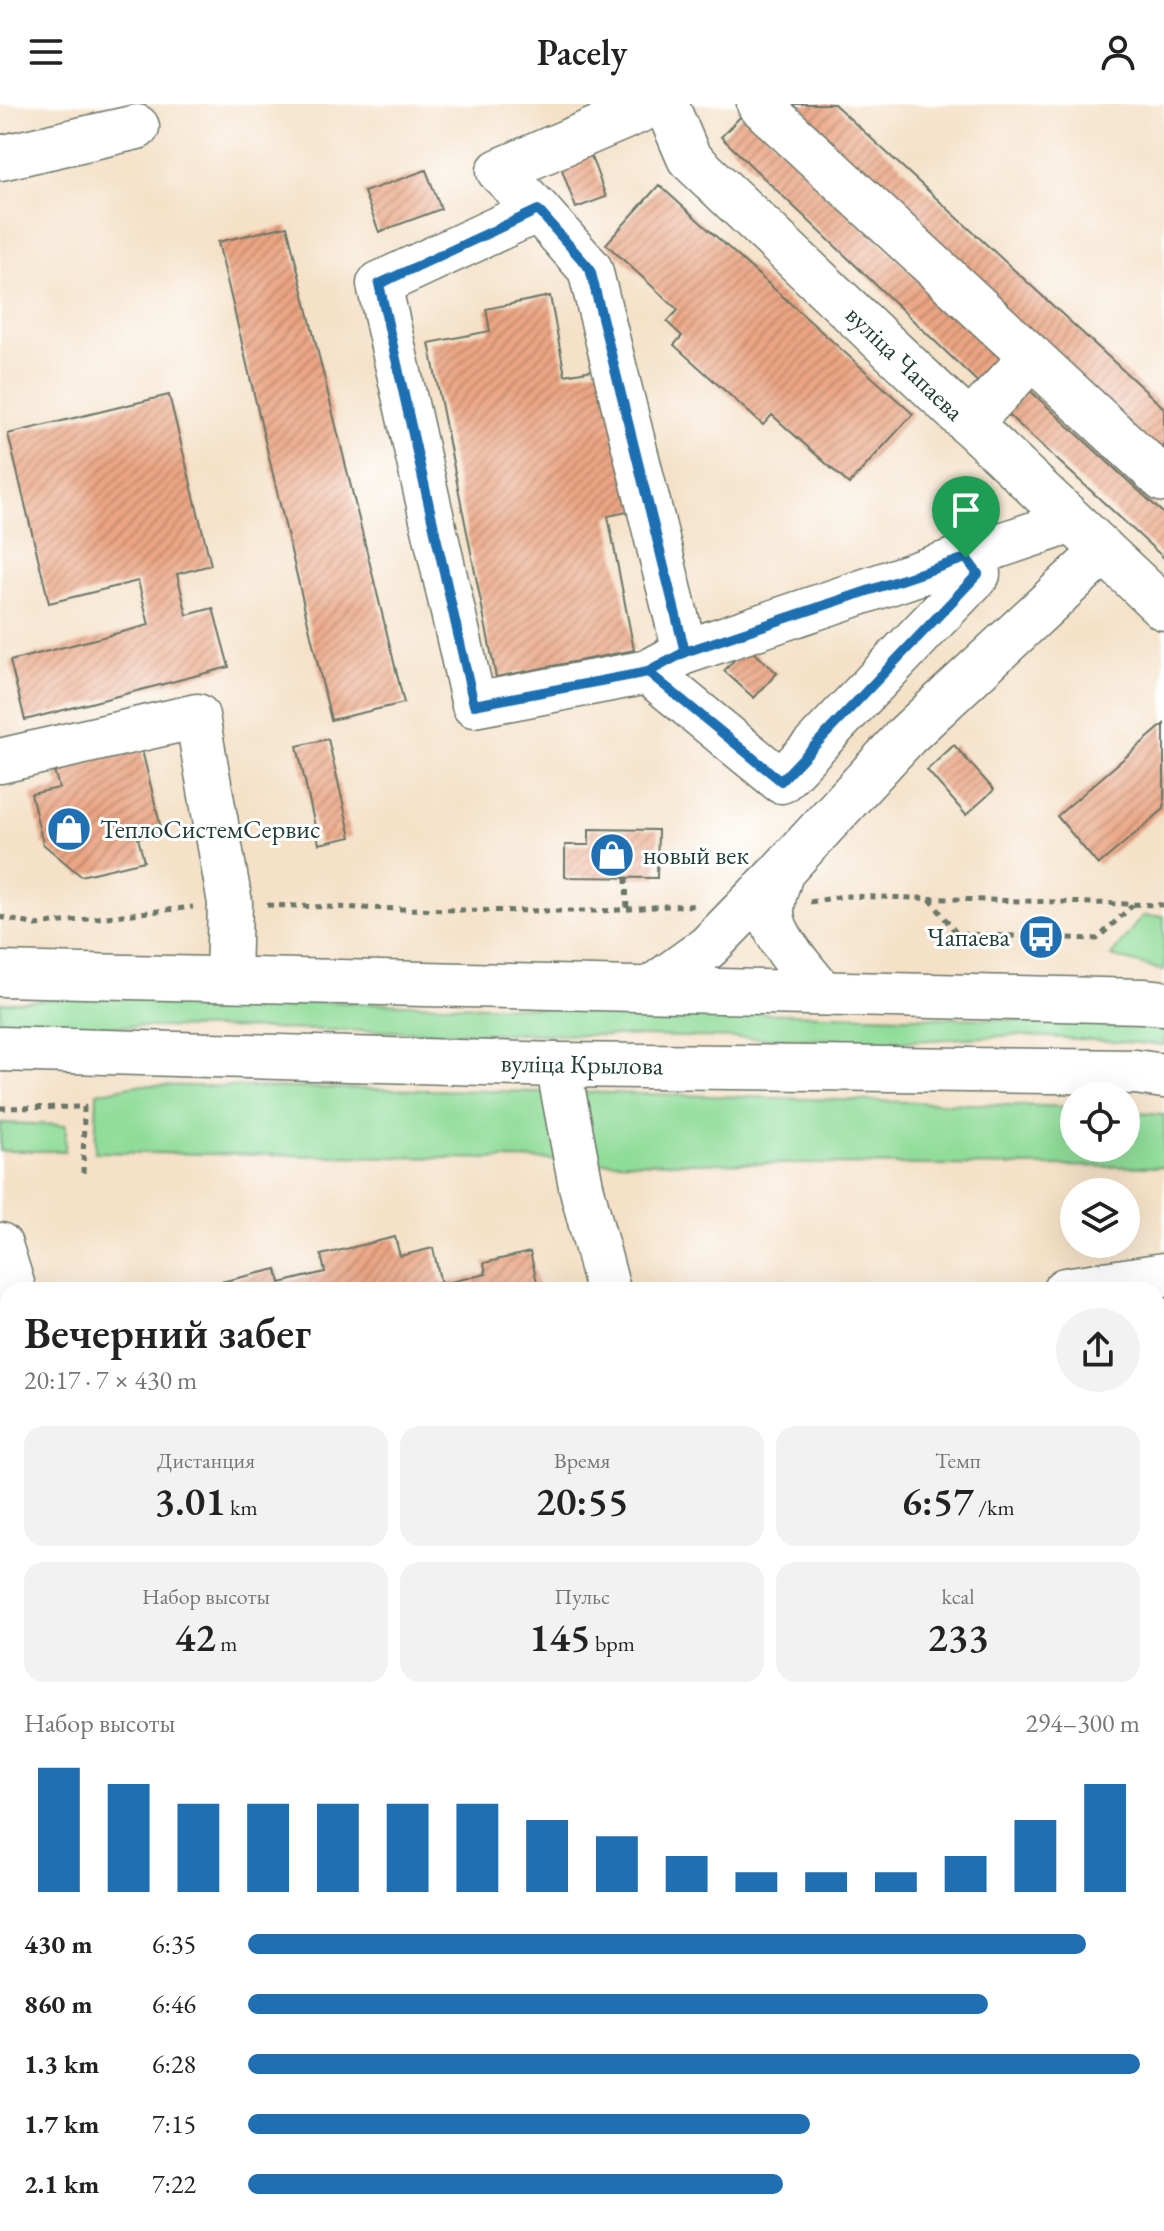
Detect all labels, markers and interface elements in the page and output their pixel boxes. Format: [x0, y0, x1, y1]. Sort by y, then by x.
text: Pacely [537, 29, 627, 76]
icon: menu [24, 30, 68, 74]
icon: person [1096, 30, 1140, 74]
street label: вуліца Чапаева [838, 298, 972, 429]
pin [932, 476, 1000, 558]
icon: arrive [944, 488, 988, 532]
shop icon: ТеплоСистемСервис [45, 805, 93, 853]
place label: ТеплоСистемСервис [100, 812, 321, 846]
shop icon: новый век [588, 831, 636, 879]
place label: новый век [643, 838, 749, 872]
bus stop icon: Чапаева [1017, 913, 1065, 961]
place label: Чапаева [927, 920, 1011, 954]
street label: вуліца Крылова [500, 1046, 664, 1082]
map controls [1060, 1082, 1140, 1258]
button: locate [1060, 1082, 1140, 1162]
button: layers [1060, 1178, 1140, 1258]
text: Вечерний забег [24, 1304, 311, 1361]
button: share [1056, 1308, 1140, 1392]
text: 20:17 · 7 × 430 m [24, 1363, 197, 1397]
text: Дистанция [157, 1446, 255, 1475]
text: Время [554, 1446, 610, 1475]
text: Темп [935, 1446, 981, 1475]
text: 3.01 [154, 1475, 226, 1527]
text: 20:55 [536, 1475, 628, 1527]
text: 6:57 [901, 1475, 974, 1527]
text: km [226, 1493, 258, 1522]
text: /km [974, 1493, 1015, 1522]
text: Набор высоты [142, 1582, 270, 1611]
text: Пульс [554, 1582, 610, 1611]
text: kcal [941, 1582, 975, 1611]
text: 42 [175, 1611, 216, 1663]
text: 145 [529, 1611, 591, 1663]
text: 233 [927, 1611, 989, 1663]
text: m [216, 1629, 237, 1658]
text: bpm [591, 1629, 635, 1658]
text: Набор высоты [24, 1706, 175, 1740]
text: 294–300 m [1025, 1706, 1140, 1740]
text: 430 m [24, 1927, 92, 1961]
text: 6:35 [152, 1927, 196, 1961]
text: 860 m [24, 1987, 92, 2021]
text: 6:46 [152, 1987, 196, 2021]
text: 1.3 km [24, 2047, 99, 2081]
text: 6:28 [152, 2047, 196, 2081]
text: 1.7 km [24, 2107, 99, 2141]
text: 7:15 [152, 2107, 196, 2141]
text: 2.1 km [24, 2167, 99, 2201]
text: 7:22 [152, 2167, 196, 2201]

